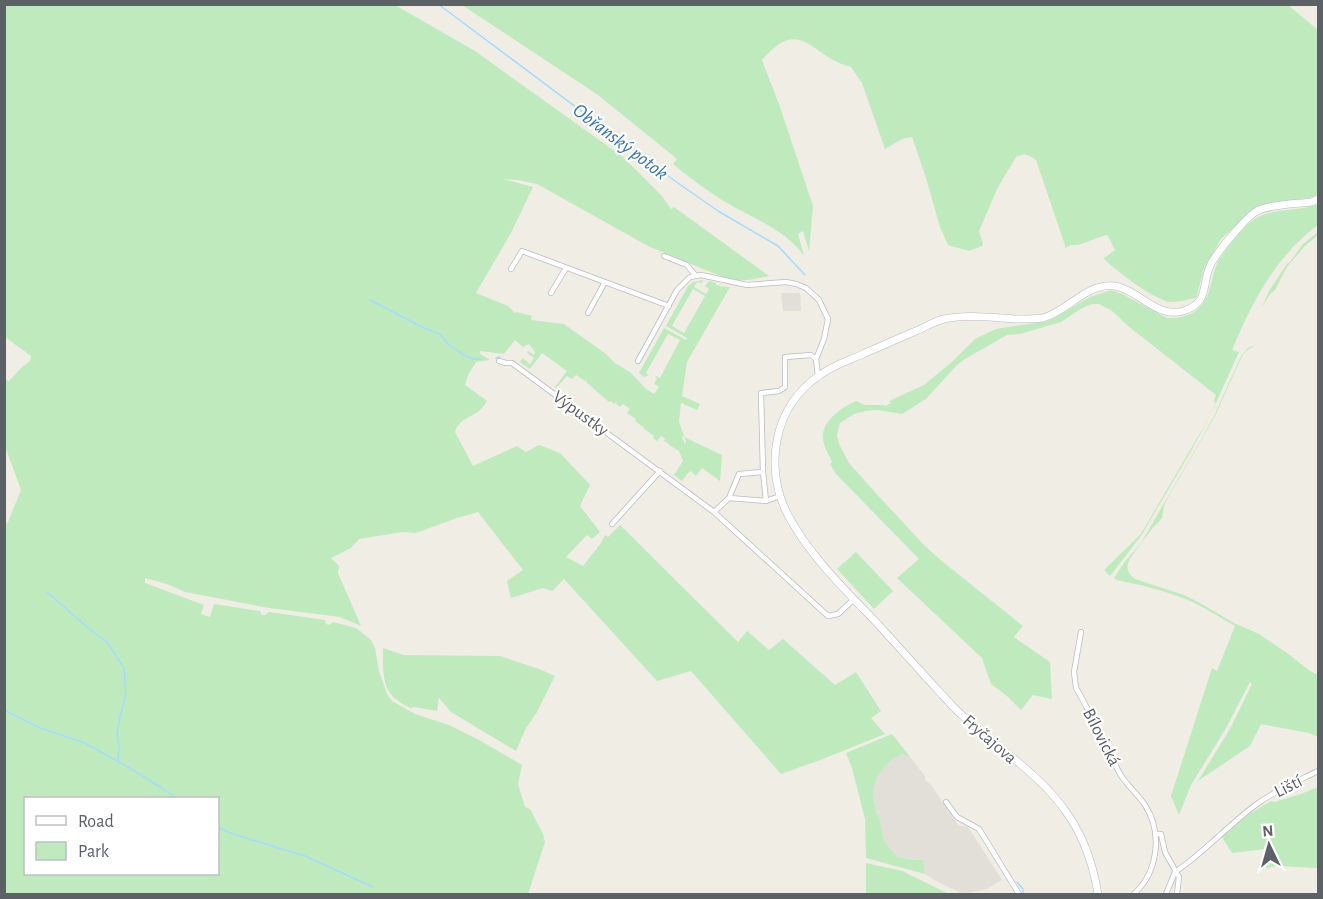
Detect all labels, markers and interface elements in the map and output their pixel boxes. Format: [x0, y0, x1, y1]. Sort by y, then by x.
water label: Obřanský potok [569, 100, 672, 184]
street label: Výpustky [549, 388, 612, 440]
street label: Bílovická [1079, 706, 1123, 769]
street label: Fryčajova [959, 712, 1020, 768]
street label: Liští [1272, 772, 1306, 801]
legend [24, 797, 219, 875]
text: Road [78, 813, 114, 831]
north arrow [1239, 815, 1299, 875]
text: N [1262, 823, 1274, 840]
text: Park [78, 843, 110, 861]

